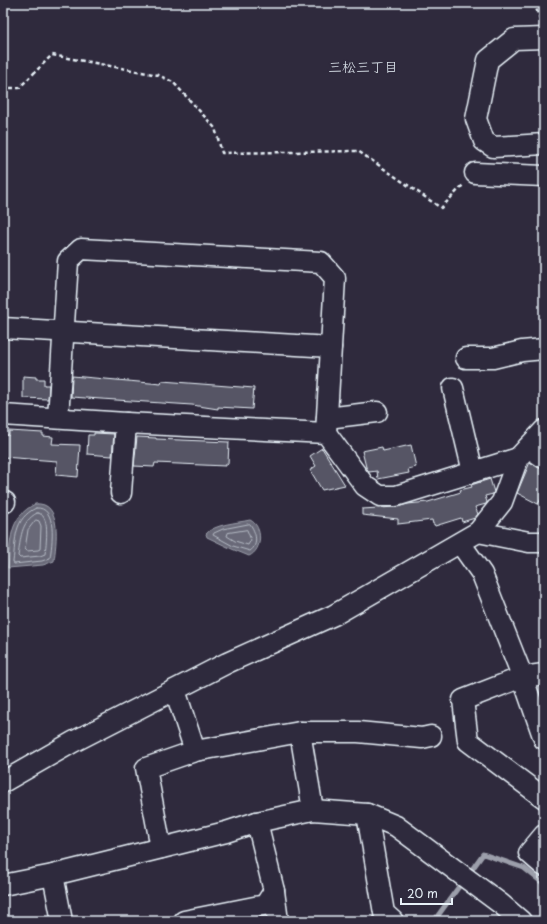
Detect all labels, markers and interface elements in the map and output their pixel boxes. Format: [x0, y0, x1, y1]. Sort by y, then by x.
district label: 三松三丁目 [328, 56, 398, 77]
scale bar [401, 880, 452, 906]
text: 20 m [407, 884, 438, 902]

